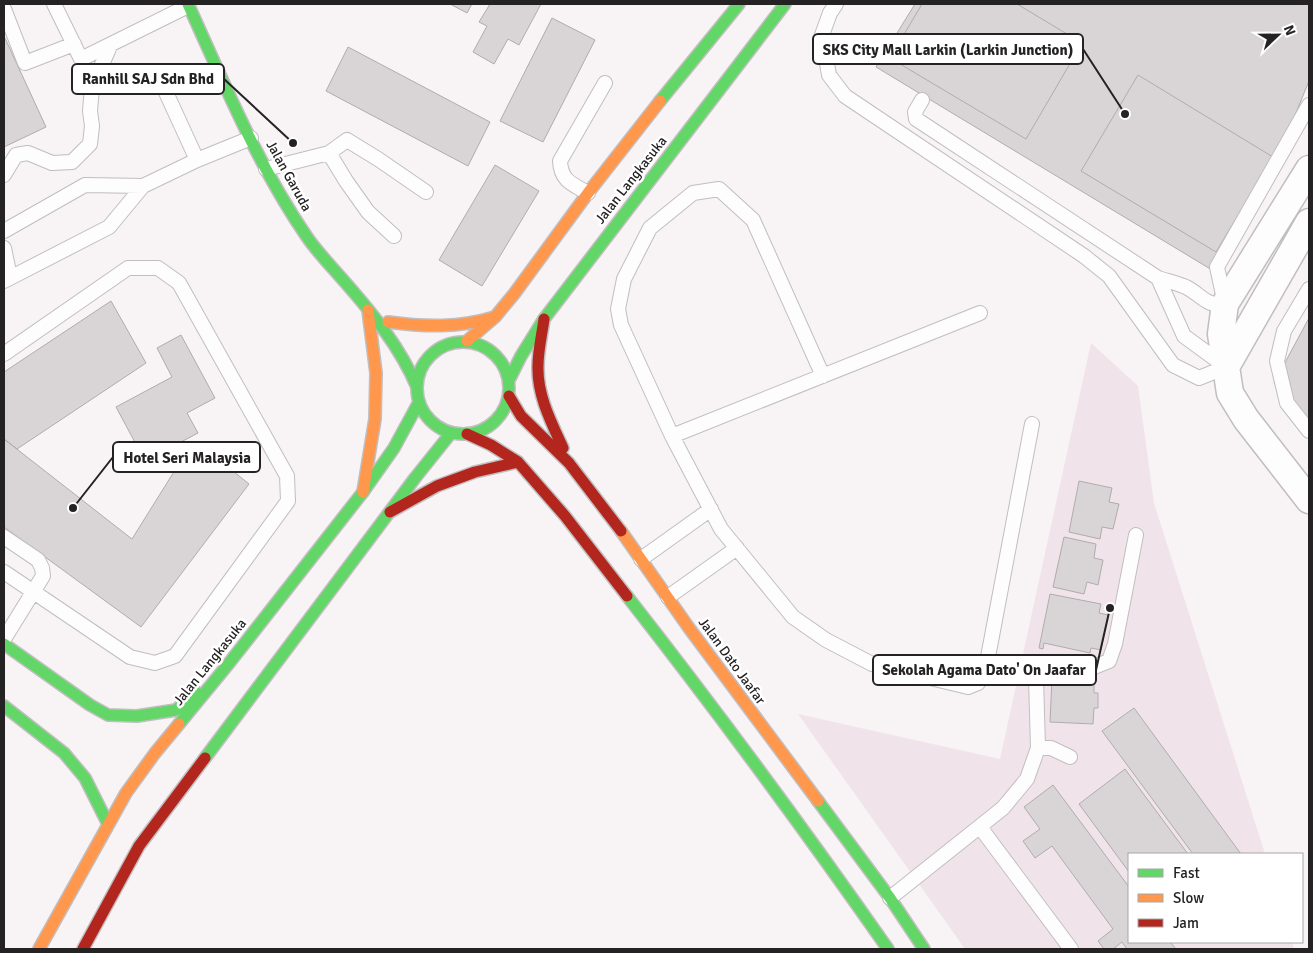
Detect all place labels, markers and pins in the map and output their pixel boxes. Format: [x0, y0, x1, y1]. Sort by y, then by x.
callout: SKS City Mall Larkin (Larkin Junction) [813, 34, 1083, 64]
callout: Ranhill SAJ Sdn Bhd [72, 64, 224, 94]
callout: Hotel Seri Malaysia [113, 442, 260, 472]
callout: Sekolah Agama Dato' On Jaafar [873, 655, 1096, 685]

